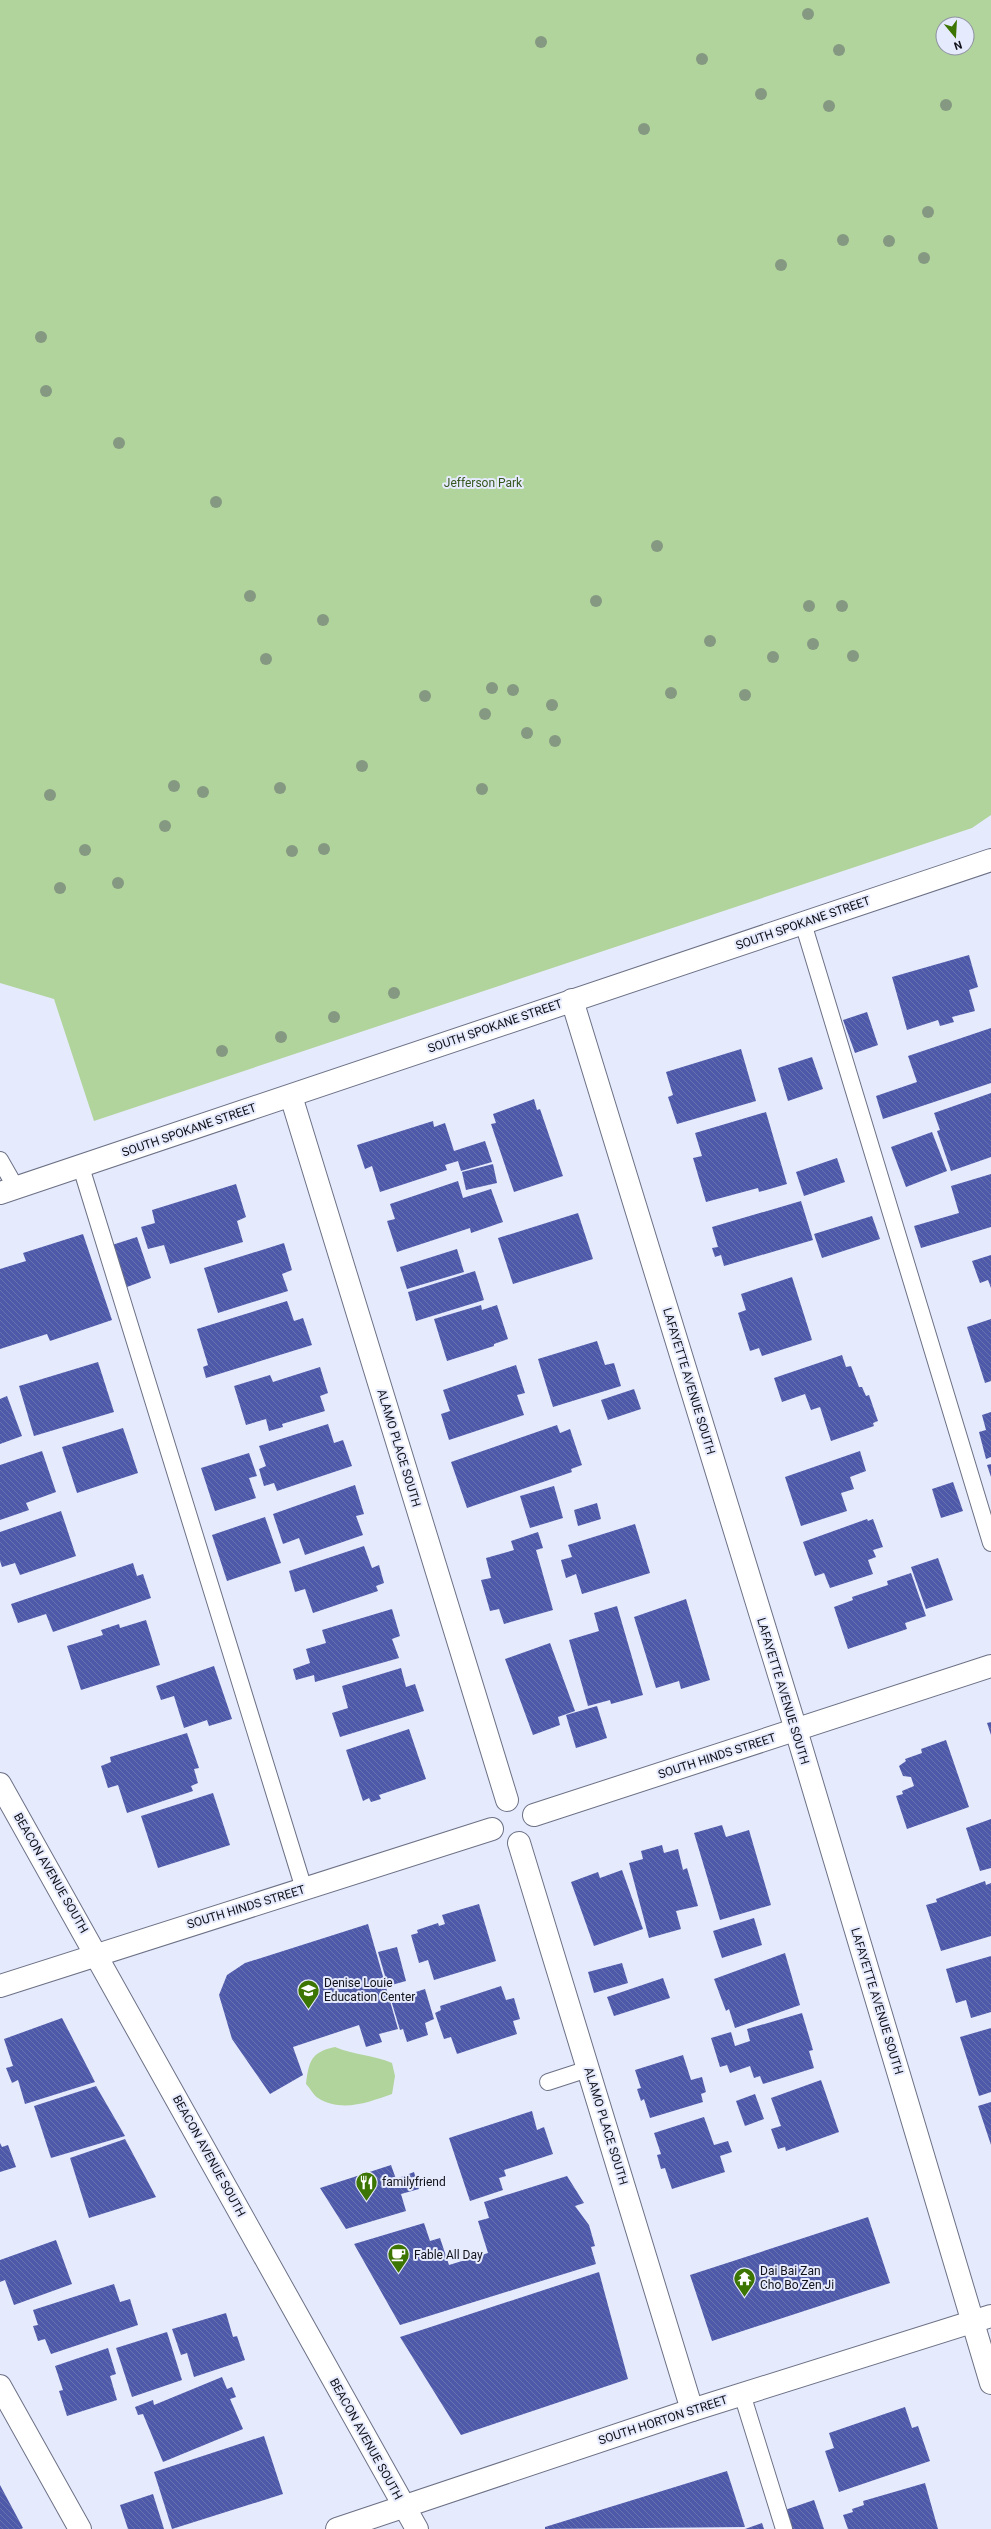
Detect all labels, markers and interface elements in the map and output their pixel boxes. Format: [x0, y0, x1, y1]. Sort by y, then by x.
north arrow [935, 16, 975, 56]
text: N [952, 38, 964, 52]
park label: Jefferson Park [444, 476, 523, 490]
street label: SOUTH SPOKANE STREET [734, 893, 872, 953]
street label: SOUTH SPOKANE STREET [426, 996, 564, 1056]
street label: SOUTH SPOKANE STREET [120, 1100, 258, 1160]
street label: LAFAYETTE AVENUE SOUTH [660, 1306, 718, 1456]
street label: ALAMO PLACE SOUTH [374, 1387, 424, 1509]
street label: LAFAYETTE AVENUE SOUTH [754, 1616, 812, 1766]
street label: SOUTH HINDS STREET [656, 1730, 778, 1782]
street label: BEACON AVENUE SOUTH [11, 1810, 91, 1936]
street label: SOUTH HINDS STREET [185, 1882, 307, 1932]
street label: LAFAYETTE AVENUE SOUTH [848, 1926, 906, 2076]
place label: Denise Louie Education Center [324, 1976, 415, 2004]
school or university icon: Denise Louie Education Center [295, 1977, 321, 2010]
street label: ALAMO PLACE SOUTH [581, 2065, 631, 2187]
street label: BEACON AVENUE SOUTH [170, 2093, 248, 2219]
restaurant icon: familyfriend [354, 2169, 380, 2202]
place label: familyfriend [382, 2175, 446, 2189]
cafe icon: Fable All Day [385, 2242, 411, 2275]
place label: Fable All Day [414, 2248, 483, 2262]
place label: Dai Bai Zan Cho Bo Zen Ji [760, 2264, 834, 2292]
temple icon: Dai Bai Zan Cho Bo Zen Ji [731, 2265, 757, 2298]
street label: BEACON AVENUE SOUTH [327, 2376, 405, 2502]
street label: SOUTH HORTON STREET [597, 2392, 729, 2448]

